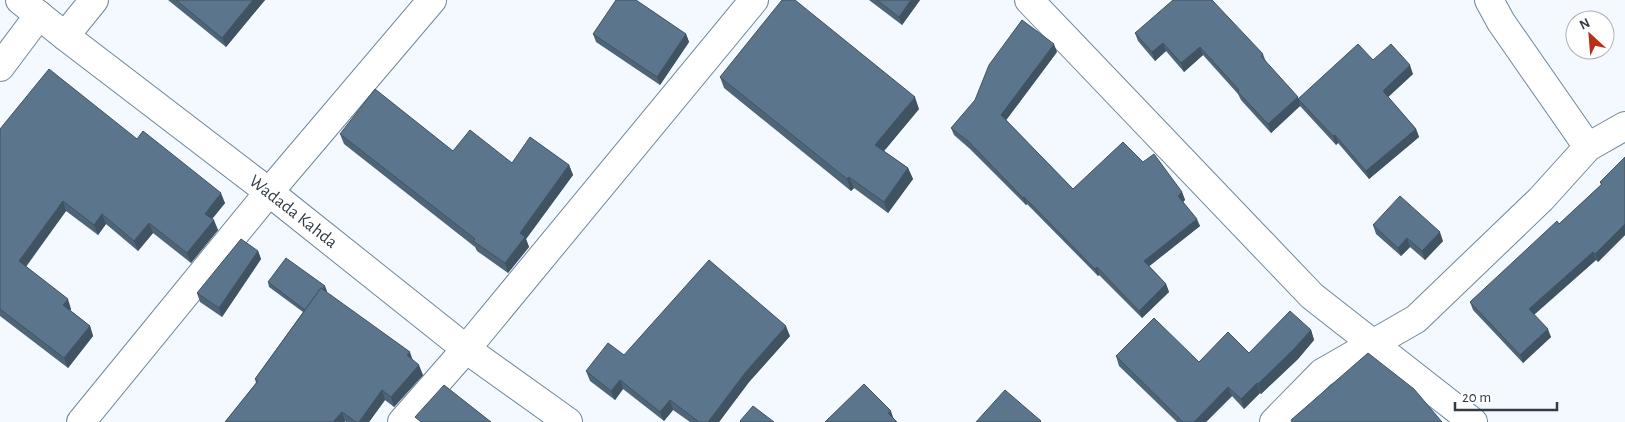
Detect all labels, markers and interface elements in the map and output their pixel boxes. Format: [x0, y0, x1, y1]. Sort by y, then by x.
north arrow [1565, 10, 1615, 60]
text: N [1577, 16, 1592, 33]
street label: Wadada Kahda [245, 172, 341, 252]
scale bar [1455, 380, 1558, 412]
text: 20 m [1462, 390, 1491, 405]

